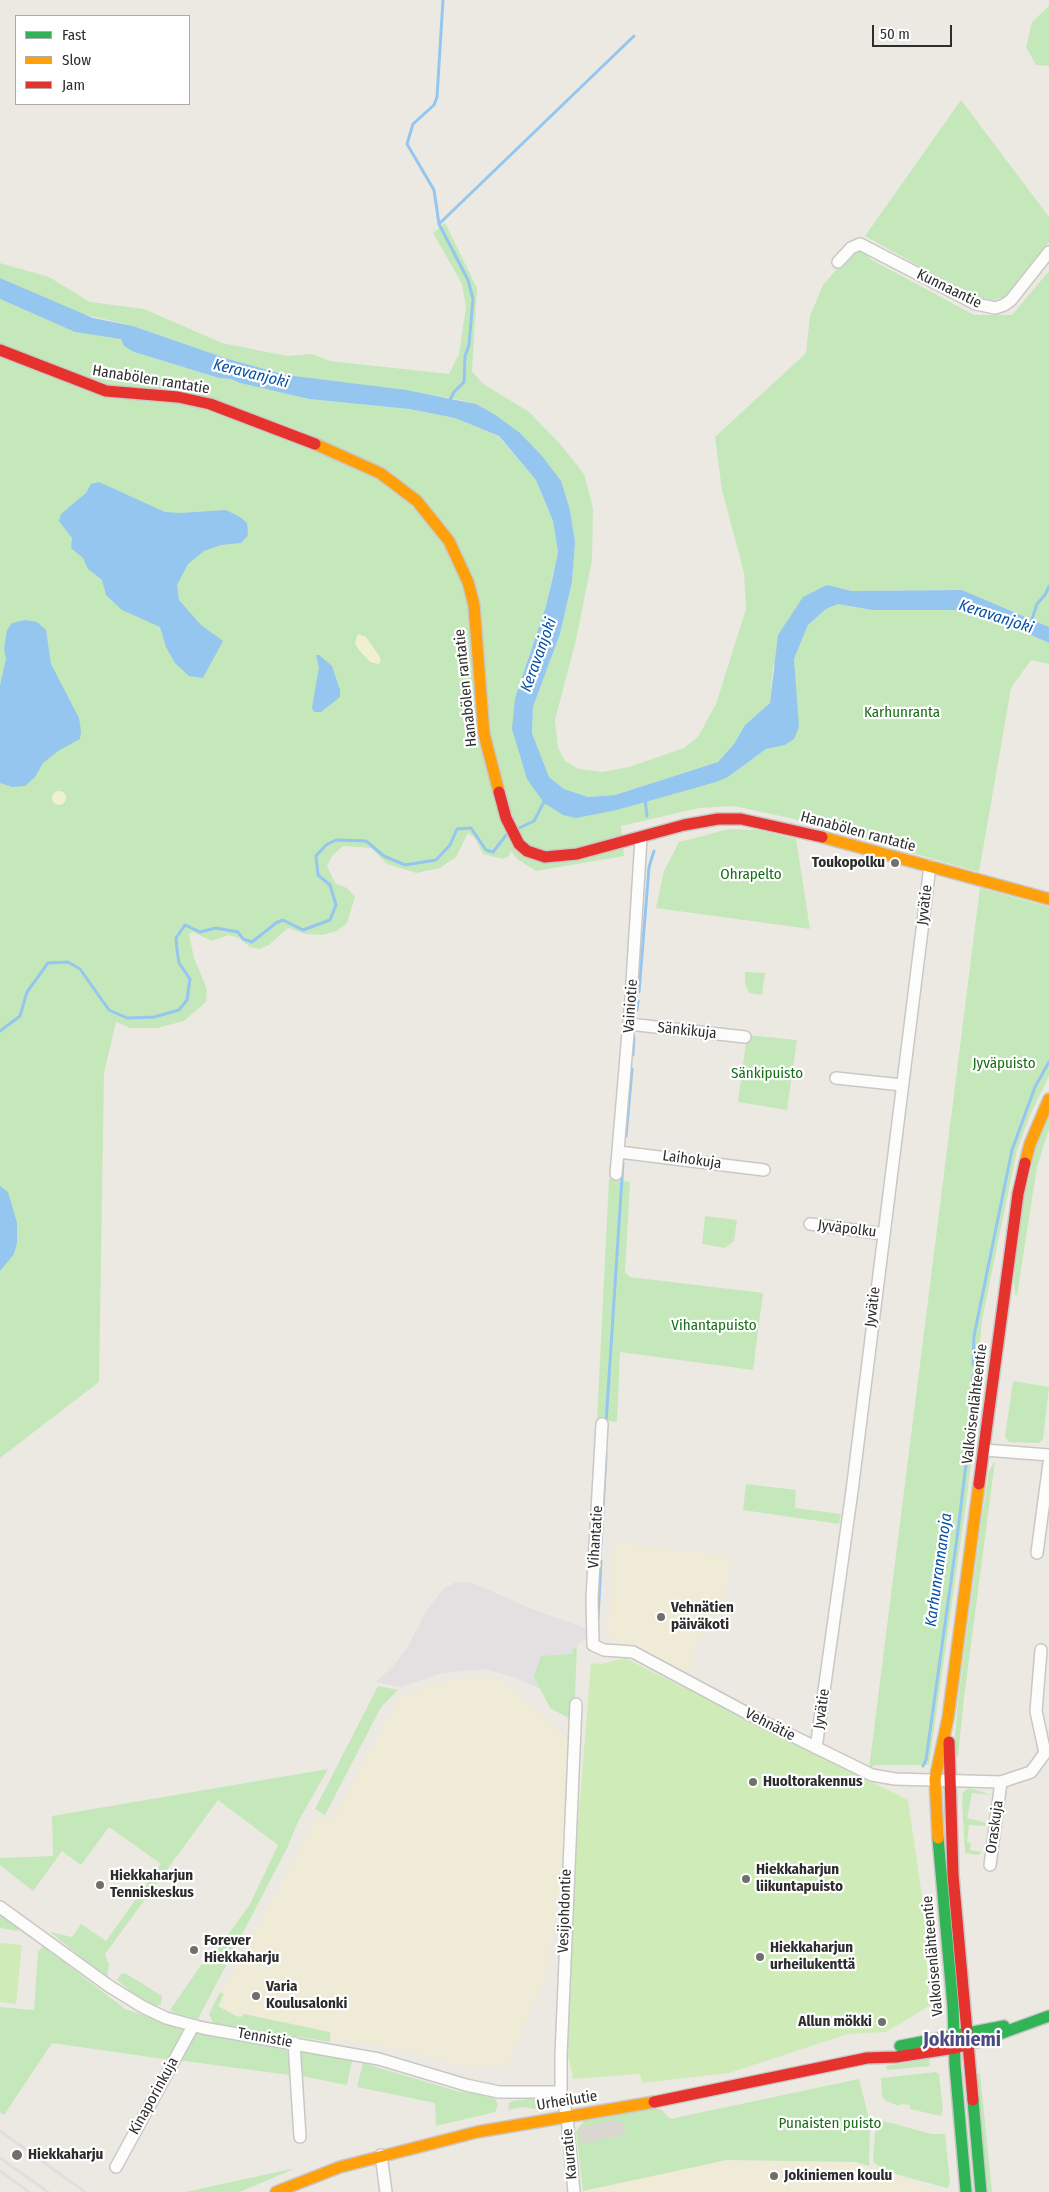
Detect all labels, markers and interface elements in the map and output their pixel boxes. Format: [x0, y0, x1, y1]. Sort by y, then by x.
legend [15, 15, 190, 105]
scale bar [874, 15, 954, 47]
text: 50 m [880, 25, 910, 43]
text: Fast [62, 26, 86, 44]
text: Slow [62, 51, 91, 69]
text: Jam [62, 76, 85, 94]
street label: Kunnaantie [914, 266, 984, 312]
water label: Keravanjoki [211, 355, 291, 393]
street label: Hanabölen rantatie [91, 362, 211, 398]
water label: Keravanjoki [956, 596, 1036, 638]
water label: Keravanjoki [517, 615, 561, 695]
street label: Hanabölen rantatie [451, 628, 481, 748]
park label: Karhunranta [864, 704, 940, 722]
street label: Hanabölen rantatie [798, 808, 918, 856]
place label: Toukopolku [812, 854, 885, 872]
marker: Toukopolku [889, 857, 901, 869]
park label: Ohrapelto [720, 866, 782, 884]
street label: Jyvätie [914, 884, 936, 926]
street label: Vainiotie [620, 979, 642, 1033]
street label: Sänkikuja [657, 1019, 717, 1043]
park label: Jyväpuisto [972, 1055, 1036, 1073]
park label: Sänkipuisto [731, 1065, 803, 1083]
street label: Laihokuja [661, 1147, 723, 1173]
street label: Jyväpolku [817, 1216, 877, 1242]
street label: Jyvätie [862, 1286, 884, 1328]
park label: Vihantapuisto [671, 1317, 757, 1335]
street label: Valkoisenlähteentie [959, 1343, 991, 1465]
street label: Vihantatie [585, 1505, 607, 1569]
water label: Karhunrannanoja [922, 1512, 956, 1628]
place label: Vehnätien päiväkoti [671, 1599, 734, 1634]
marker: Vehnätien päiväkoti [655, 1611, 667, 1623]
street label: Jyvätie [810, 1688, 834, 1730]
street label: Vehnätie [742, 1705, 798, 1745]
place label: Huoltorakennus [763, 1773, 863, 1791]
marker: Huoltorakennus [747, 1776, 759, 1788]
street label: Oraskuja [982, 1799, 1008, 1855]
place label: Hiekkaharjun liikuntapuisto [756, 1861, 843, 1896]
place label: Hiekkaharjun Tenniskeskus [110, 1867, 194, 1902]
street label: Vesijohdontie [555, 1869, 575, 1953]
marker: Hiekkaharjun liikuntapuisto [740, 1873, 752, 1885]
marker: Hiekkaharjun Tenniskeskus [94, 1879, 106, 1891]
street label: Valkoisenlähteentie [919, 1895, 947, 2017]
place label: Forever Hiekkaharju [204, 1932, 279, 1967]
place label: Hiekkaharjun urheilukenttä [770, 1939, 855, 1974]
marker: Forever Hiekkaharju [188, 1944, 200, 1956]
marker: Hiekkaharjun urheilukenttä [754, 1951, 766, 1963]
place label: Varia Koulusalonki [266, 1978, 347, 2013]
marker: Varia Koulusalonki [250, 1990, 262, 2002]
place label: Allun mökki [798, 2013, 872, 2031]
marker: Allun mökki [876, 2016, 888, 2028]
street label: Tennistie [236, 2024, 294, 2052]
district label: Jokiniemi [923, 2028, 1001, 2052]
street label: Kinaporinkuja [125, 2054, 183, 2138]
street label: Urheilutie [535, 2087, 599, 2115]
park label: Punaisten puisto [779, 2115, 881, 2133]
street label: Kauratie [559, 2128, 581, 2180]
place label: Hiekkaharju [28, 2146, 103, 2164]
marker: Hiekkaharju [10, 2148, 24, 2162]
place label: Jokiniemen koulu [784, 2167, 892, 2185]
marker: Jokiniemen koulu [768, 2170, 780, 2182]

